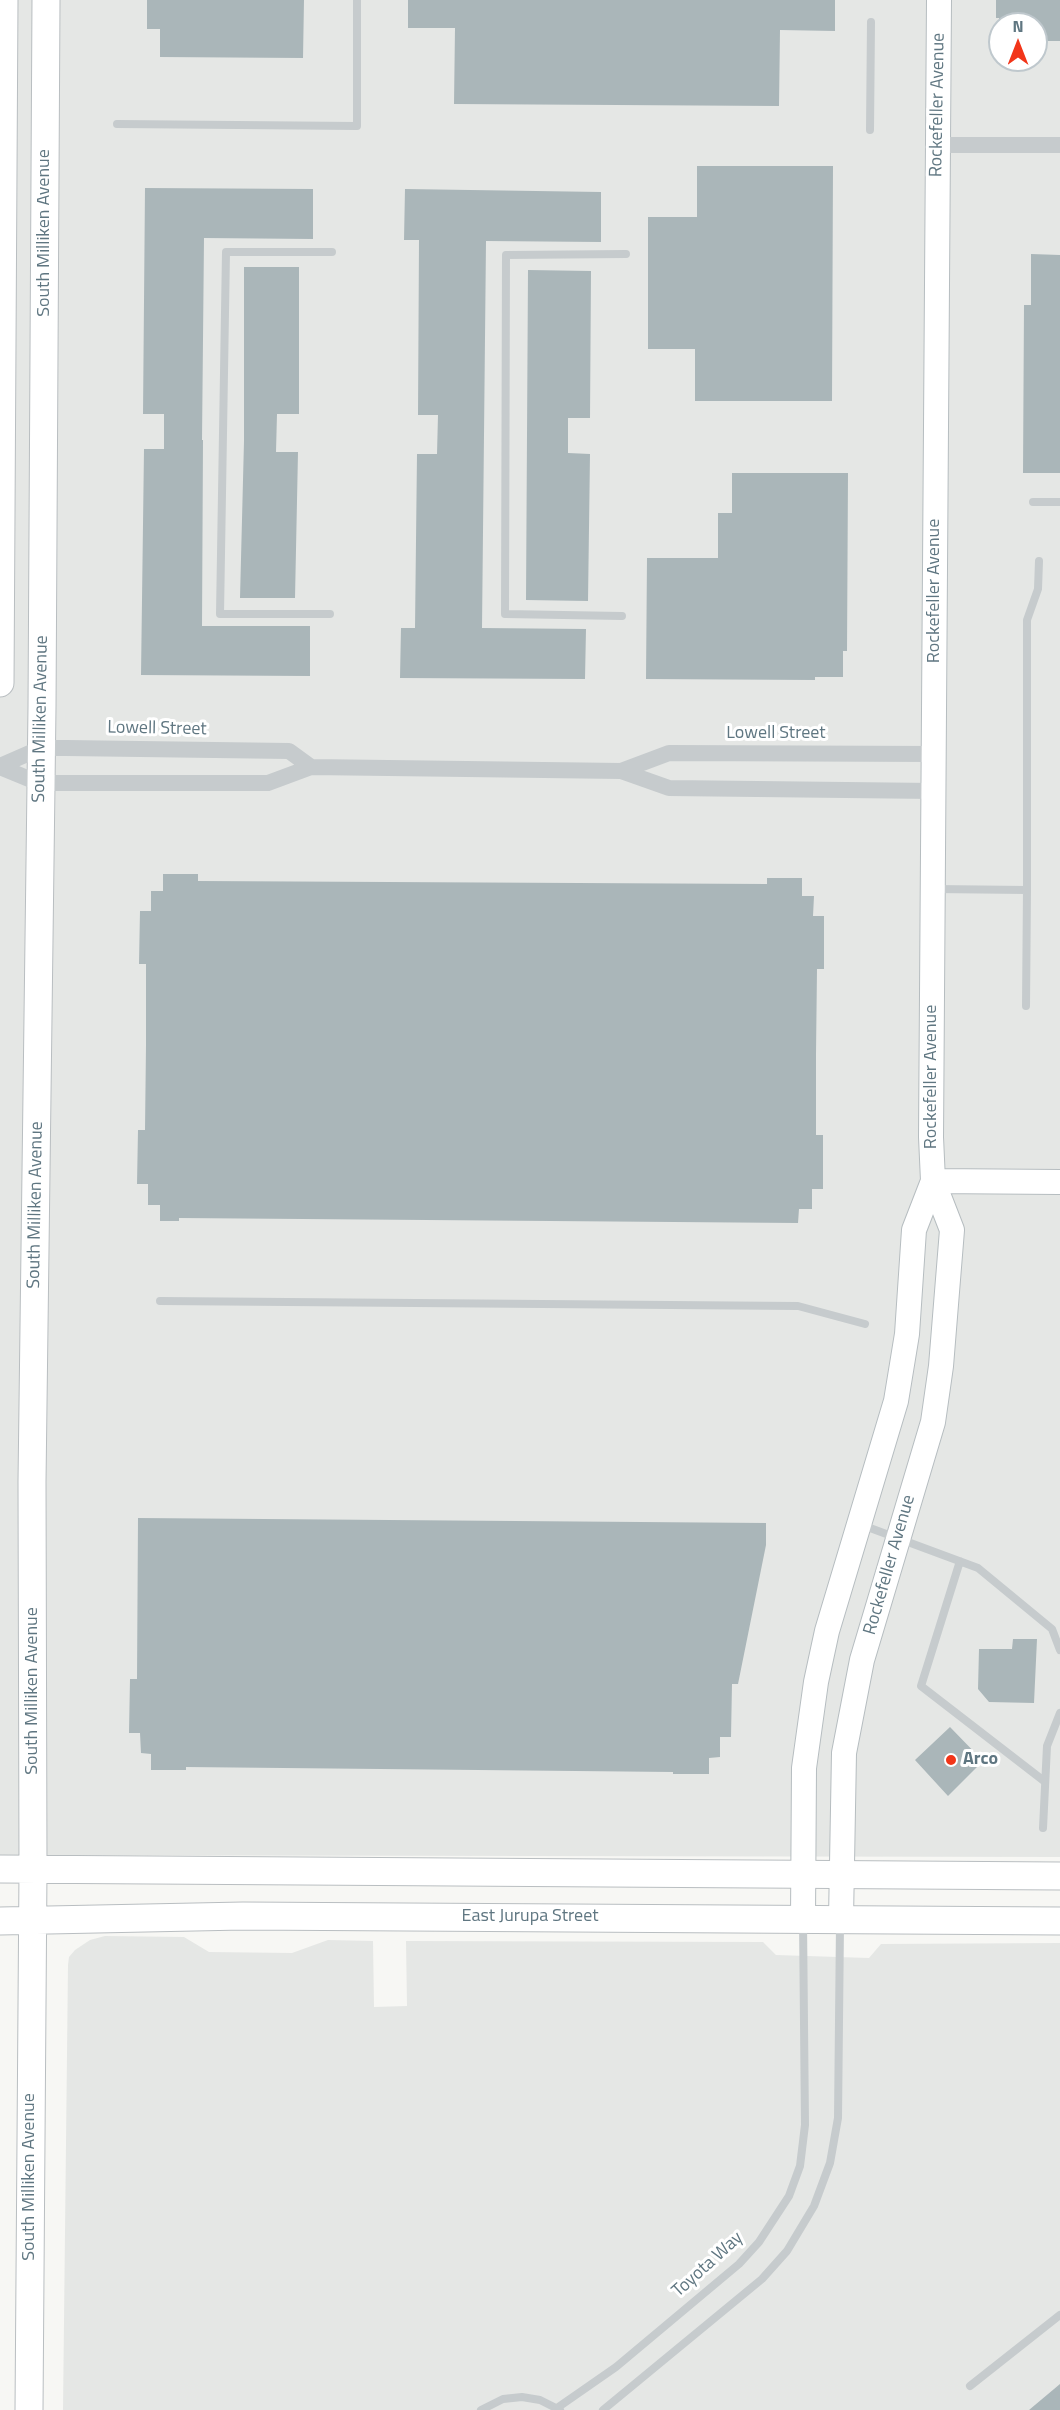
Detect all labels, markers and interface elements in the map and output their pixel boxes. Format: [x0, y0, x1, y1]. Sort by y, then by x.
north arrow [988, 12, 1048, 72]
text: N [1012, 14, 1024, 38]
street label: Rockefeller Avenue [926, 33, 950, 177]
street label: South Milliken Avenue [34, 149, 56, 317]
street label: Rockefeller Avenue [924, 519, 946, 663]
street label: South Milliken Avenue [29, 635, 53, 803]
street label: Lowell Street [107, 717, 207, 741]
street label: Lowell Street [726, 723, 826, 745]
street label: Rockefeller Avenue [921, 1005, 943, 1149]
street label: South Milliken Avenue [24, 1121, 48, 1289]
street label: Rockefeller Avenue [860, 1493, 920, 1637]
street label: South Milliken Avenue [22, 1607, 44, 1775]
place label: Arco [963, 1749, 998, 1771]
marker: Arco [944, 1753, 958, 1767]
street label: East Jurupa Street [461, 1906, 599, 1928]
street label: South Milliken Avenue [19, 2093, 41, 2261]
street label: Toyota Way [668, 2228, 748, 2302]

